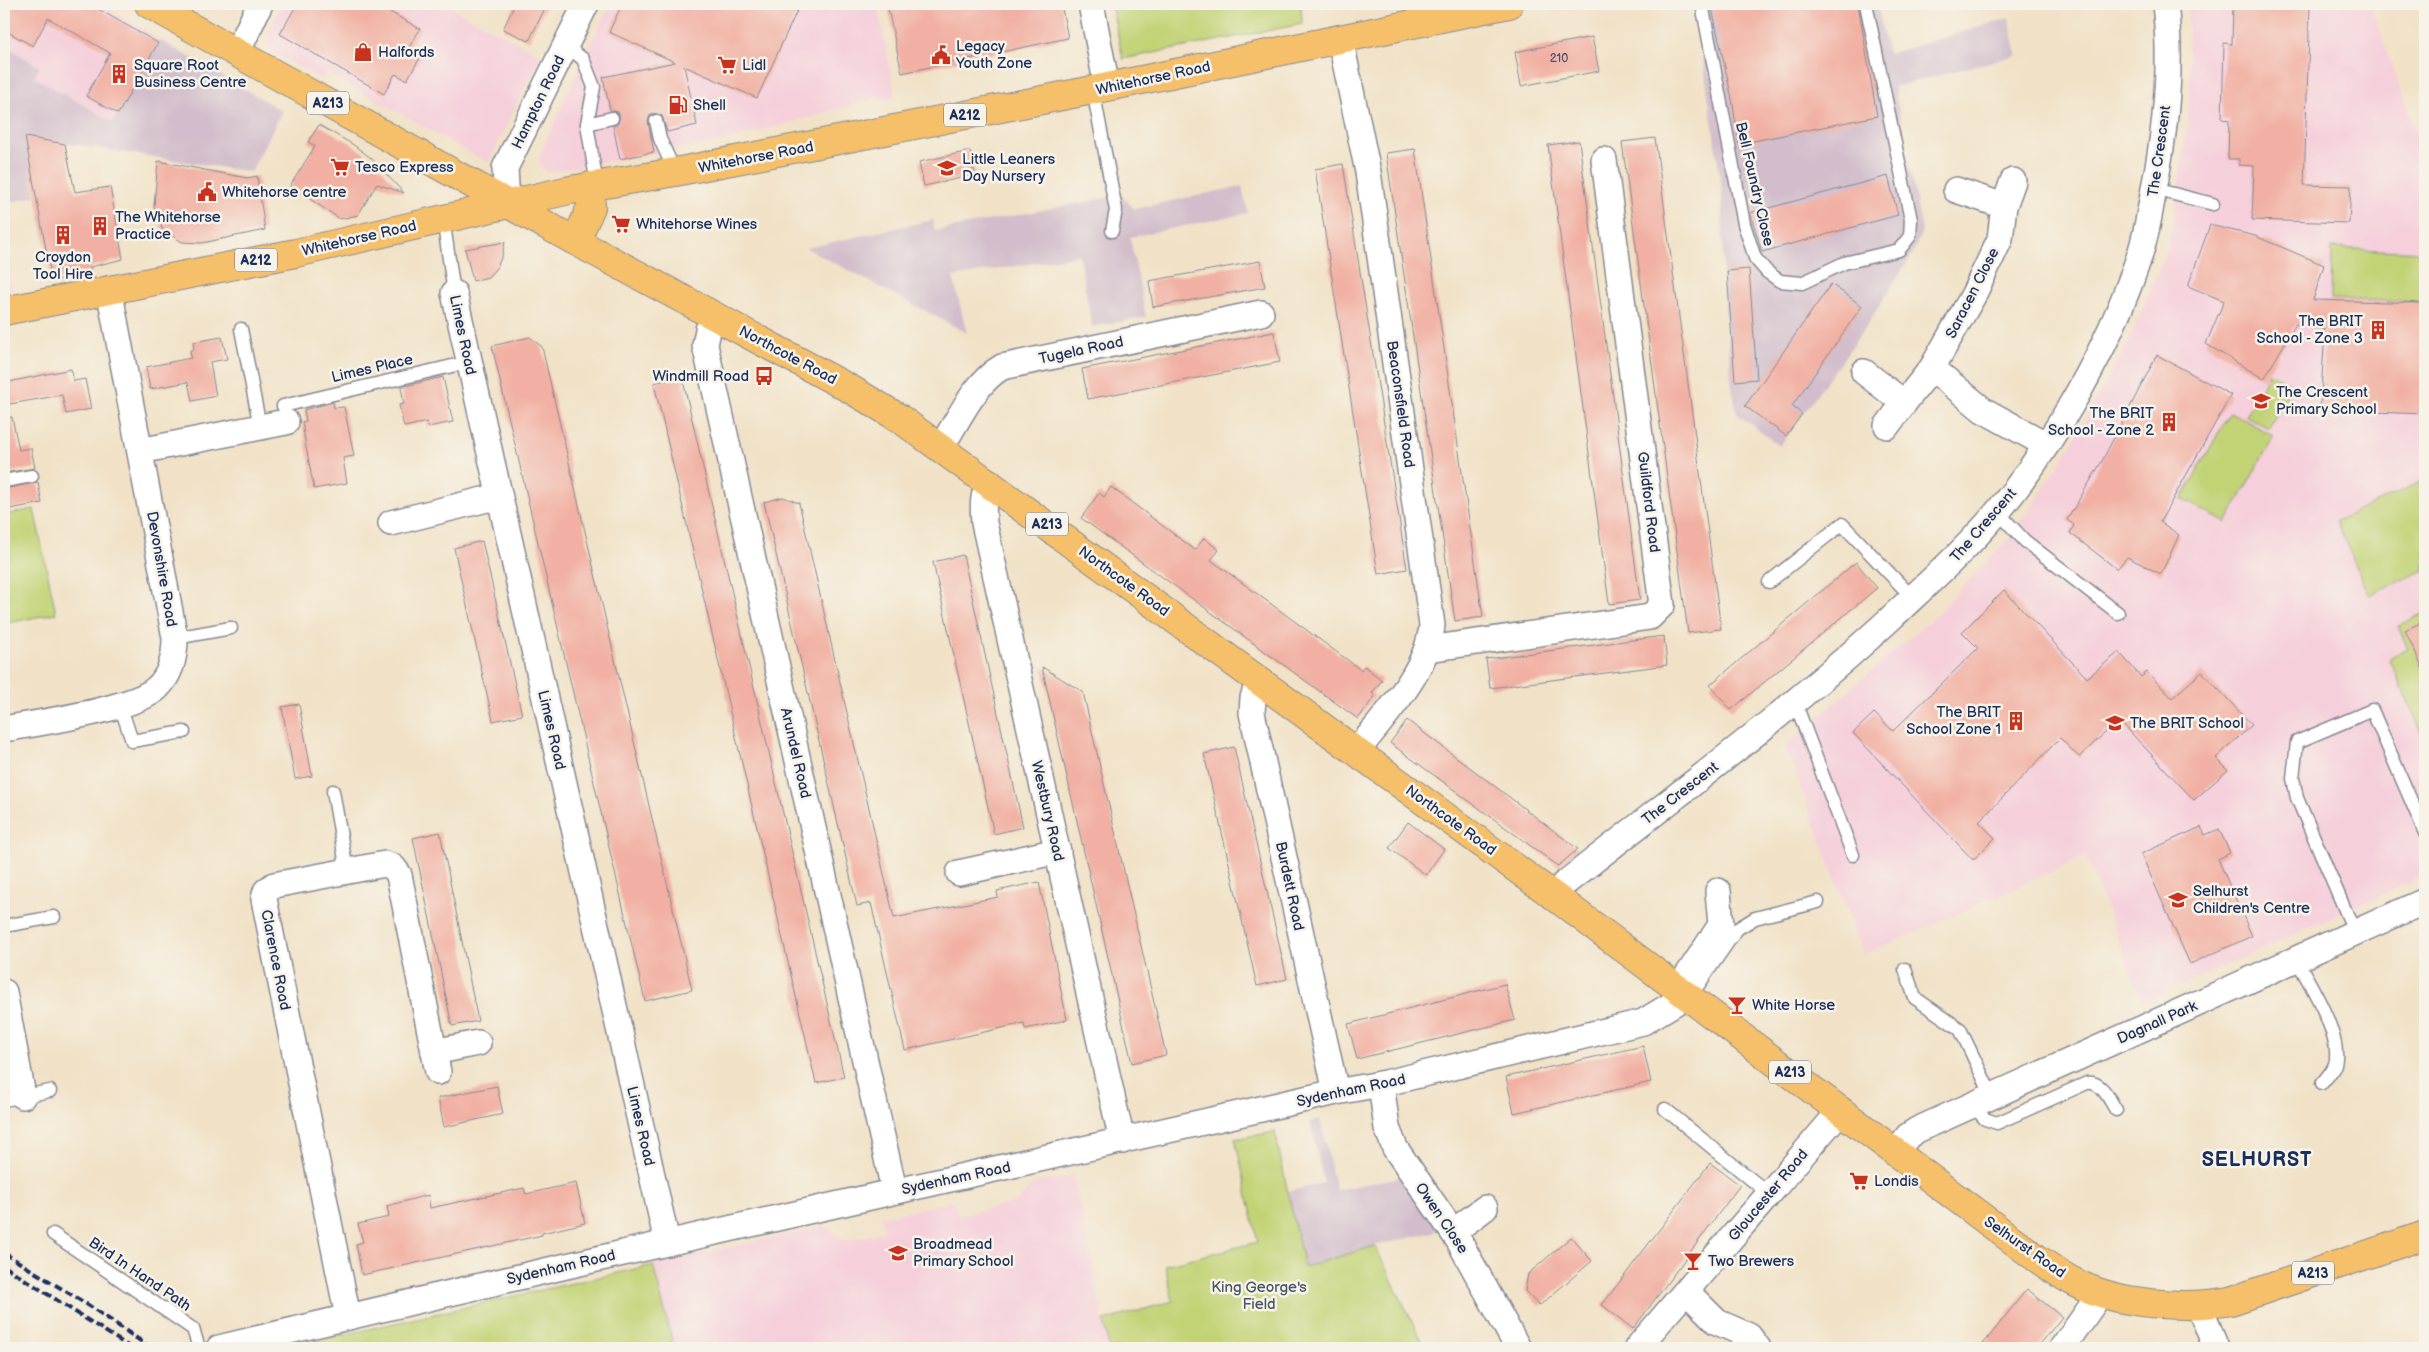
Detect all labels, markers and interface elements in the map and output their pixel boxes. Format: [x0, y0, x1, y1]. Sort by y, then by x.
place label: Legacy Youth Zone [955, 37, 1032, 73]
shop icon: Halfords [352, 41, 374, 63]
place label: Halfords [378, 43, 435, 62]
public building icon: Legacy Youth Zone [930, 44, 952, 66]
house number: 210 [1550, 51, 1568, 66]
street label: Hampton Road [508, 52, 569, 152]
supermarket icon: Lidl [716, 54, 738, 76]
place label: Square Root Business Centre [134, 56, 247, 92]
place label: Lidl [742, 56, 766, 75]
street label: Whitehorse Road [1094, 57, 1212, 100]
building icon: Square Root Business Centre [108, 63, 130, 85]
road number: A213 [307, 92, 349, 115]
fuel station icon: Shell [667, 94, 689, 116]
place label: Shell [693, 96, 726, 115]
road number: A212 [944, 104, 986, 126]
street label: The Crescent [2144, 104, 2175, 198]
street label: Bell Foundry Close [1731, 120, 1778, 248]
street label: Whitehorse Road [697, 137, 815, 178]
place label: Little Leaners Day Nursery [962, 150, 1056, 186]
supermarket icon: Tesco Express [329, 156, 351, 178]
school or university icon: Little Leaners Day Nursery [936, 157, 958, 179]
place label: Tesco Express [355, 158, 454, 177]
public building icon: Whitehorse centre [196, 181, 218, 203]
place label: Whitehorse centre [222, 183, 347, 202]
place label: The Whitehorse Practice [115, 208, 221, 244]
supermarket icon: Whitehorse Wines [610, 213, 632, 235]
building icon: The Whitehorse Practice [89, 215, 111, 237]
place label: Whitehorse Wines [636, 215, 758, 234]
street label: Whitehorse Road [300, 216, 418, 261]
building icon: Croydon Tool Hire [52, 224, 74, 246]
street label: Saracen Close [1941, 245, 2003, 342]
place label: Croydon Tool Hire [33, 248, 93, 284]
road number: A212 [235, 248, 277, 272]
street label: Limes Road [445, 293, 480, 377]
place label: The BRIT School - Zone 3 [2257, 312, 2363, 348]
building icon: The BRIT School - Zone 3 [2367, 319, 2389, 341]
street label: Northcote Road [736, 322, 840, 389]
street label: Tugela Road [1037, 332, 1125, 369]
street label: Beaconsfield Road [1382, 339, 1419, 469]
street label: Limes Place [330, 350, 415, 387]
bus stop icon: Windmill Road [753, 365, 775, 387]
place label: Windmill Road [653, 367, 749, 386]
place label: The Crescent Primary School [2276, 383, 2377, 419]
school or university icon: The Crescent Primary School [2250, 390, 2272, 412]
place label: The BRIT School - Zone 2 [2048, 404, 2154, 440]
building icon: The BRIT School - Zone 2 [2158, 411, 2180, 433]
street label: Guildford Road [1633, 450, 1664, 554]
street label: The Crescent [1946, 484, 2021, 566]
street label: Devonshire Road [142, 510, 181, 628]
road number: A213 [1026, 512, 1068, 536]
street label: Northcote Road [1074, 542, 1173, 621]
street label: Limes Road [533, 688, 570, 772]
place label: The BRIT School Zone 1 [1906, 703, 2001, 739]
street label: Arundel Road [776, 706, 815, 800]
building icon: The BRIT School Zone 1 [2005, 710, 2027, 732]
school or university icon: The BRIT School [2104, 712, 2126, 734]
place label: The BRIT School [2130, 714, 2244, 733]
street label: The Crescent [1638, 757, 1723, 829]
street label: Westbury Road [1027, 759, 1068, 863]
street label: Northcote Road [1401, 781, 1500, 860]
street label: Burdett Road [1271, 840, 1308, 932]
place label: Selhurst Children's Centre [2193, 882, 2310, 918]
school or university icon: Selhurst Children's Centre [2167, 889, 2189, 911]
street label: Clarence Road [256, 908, 295, 1012]
bar icon: White Horse [1726, 994, 1748, 1016]
place label: White Horse [1752, 996, 1835, 1015]
street label: Dagnall Park [2114, 996, 2201, 1049]
road number: A213 [1769, 1060, 1811, 1084]
street label: Sydenham Road [1295, 1070, 1407, 1111]
street label: Limes Road [622, 1084, 659, 1168]
street label: Gloucester Road [1724, 1145, 1812, 1245]
district label: SELHURST [2202, 1148, 2312, 1172]
street label: Sydenham Road [900, 1158, 1012, 1199]
supermarket icon: Londis [1848, 1170, 1870, 1192]
place label: Londis [1874, 1172, 1919, 1191]
street label: Owen Close [1411, 1179, 1472, 1257]
street label: Selhurst Road [1980, 1212, 2069, 1283]
street label: Bird In Hand Path [85, 1233, 195, 1316]
place label: Broadmead Primary School [913, 1235, 1014, 1271]
school or university icon: Broadmead Primary School [887, 1242, 909, 1264]
street label: Sydenham Road [505, 1246, 617, 1289]
bar icon: Two Brewers [1682, 1250, 1704, 1272]
place label: Two Brewers [1708, 1252, 1795, 1271]
road number: A213 [2292, 1262, 2334, 1284]
park label: King George's Field [1211, 1278, 1307, 1314]

